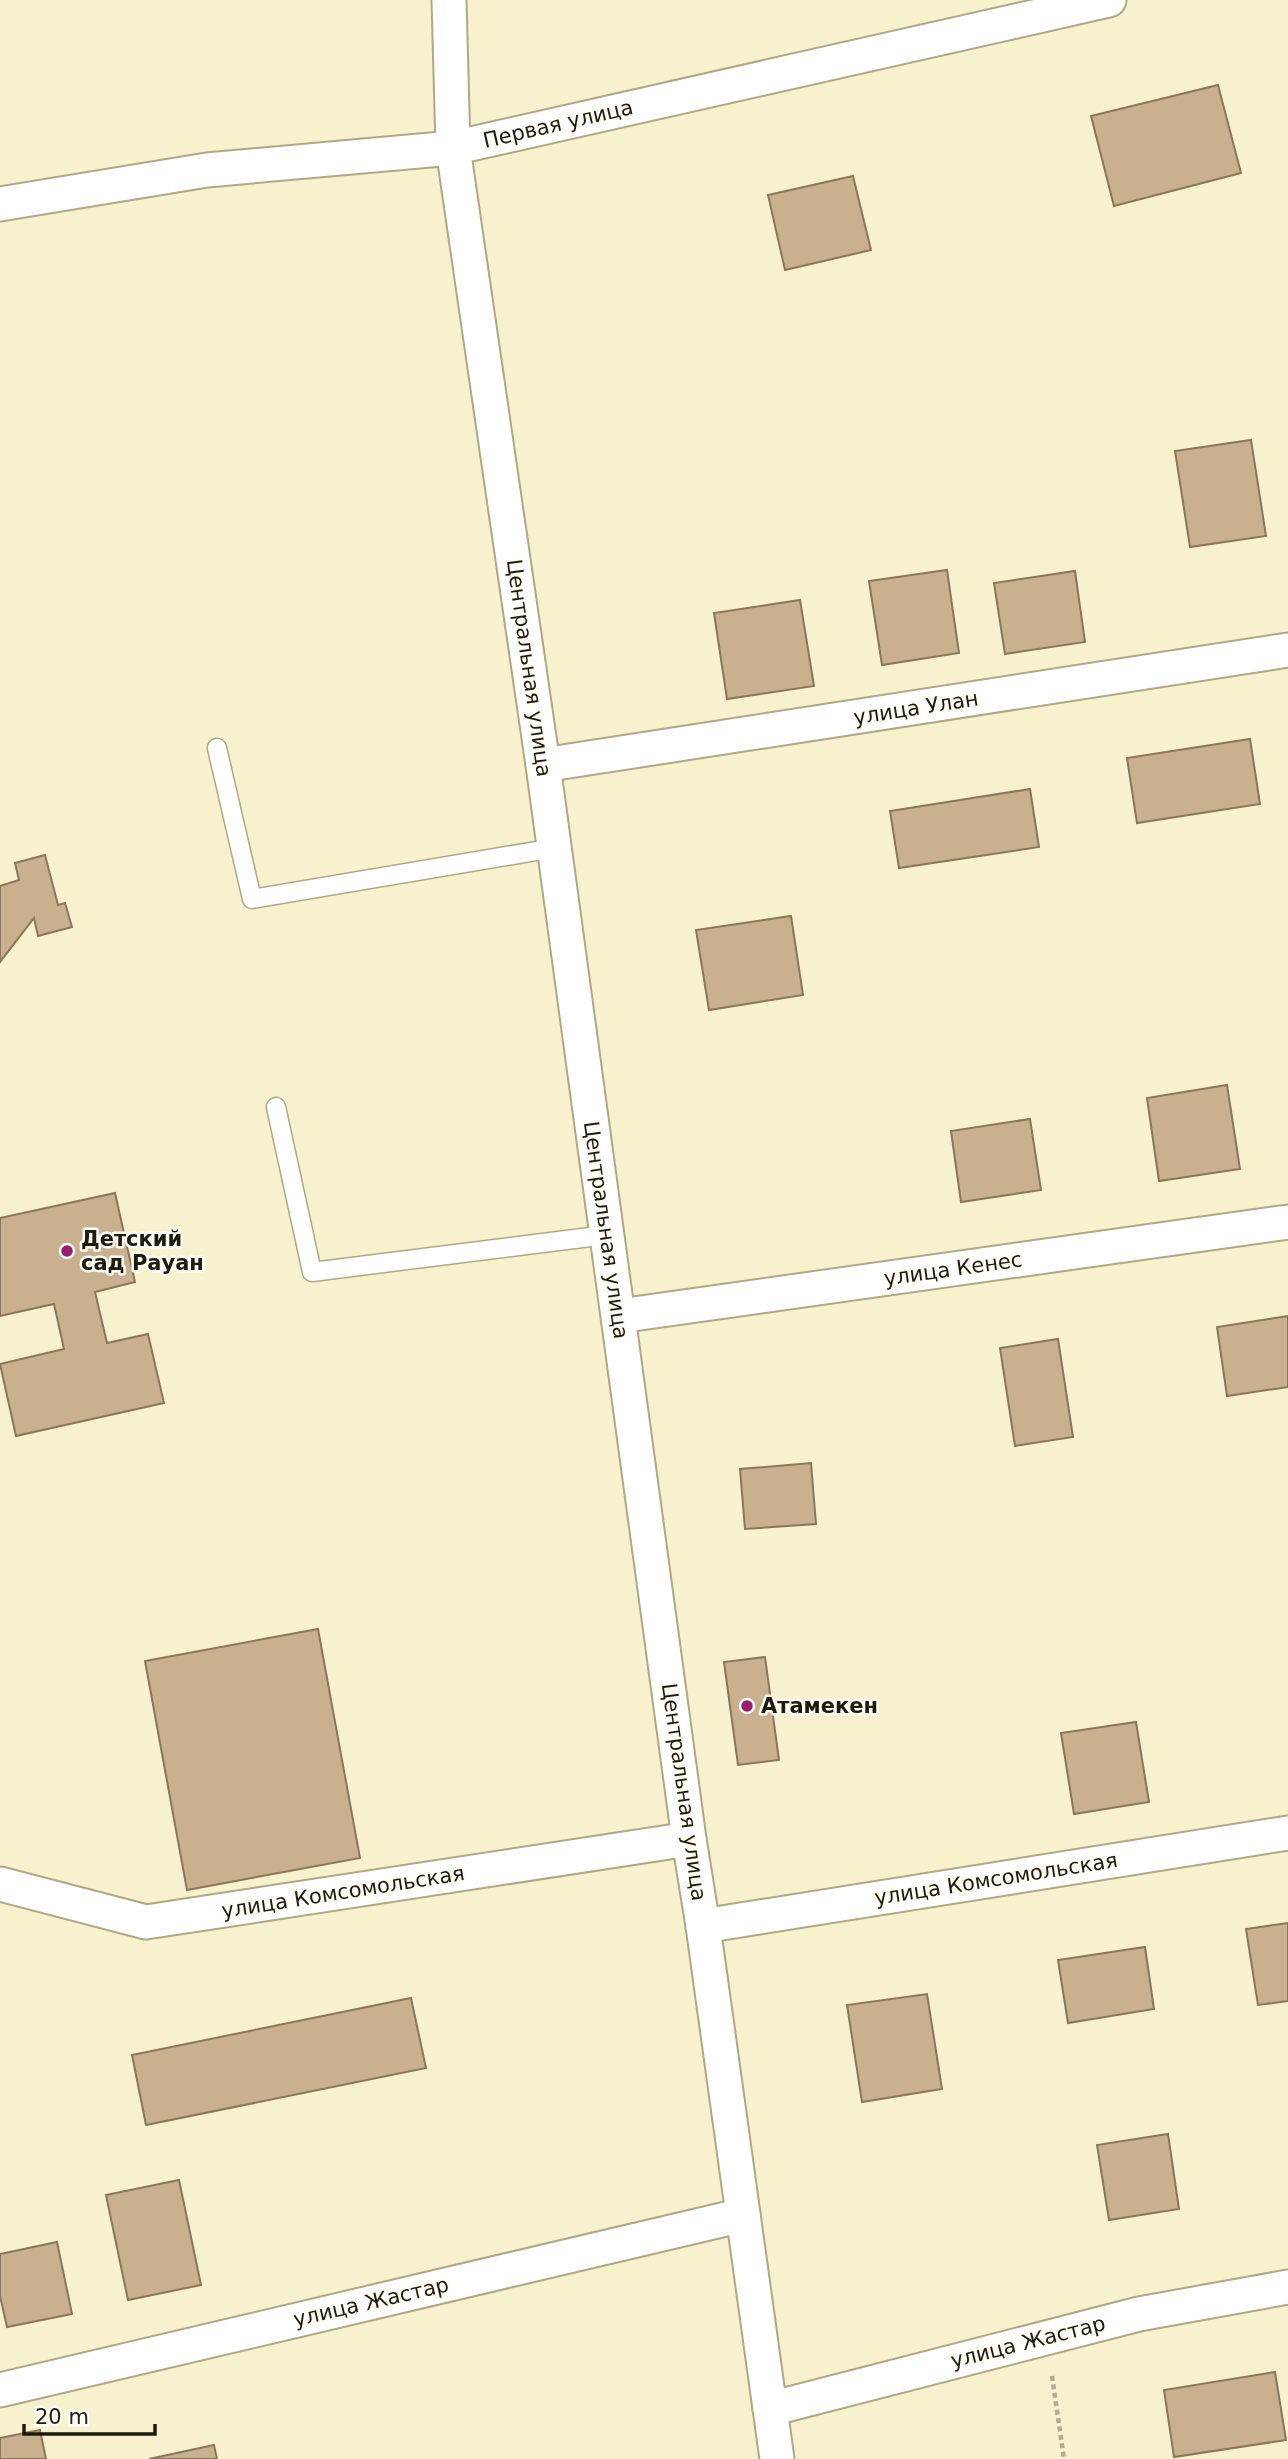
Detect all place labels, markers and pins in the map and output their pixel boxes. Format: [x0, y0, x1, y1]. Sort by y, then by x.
place label: Детский сад Рауан [81, 1227, 204, 1275]
marker: Детский сад Рауан [59, 1243, 75, 1259]
place label: Атамекен [761, 1694, 878, 1718]
marker: Атамекен [739, 1698, 755, 1714]

